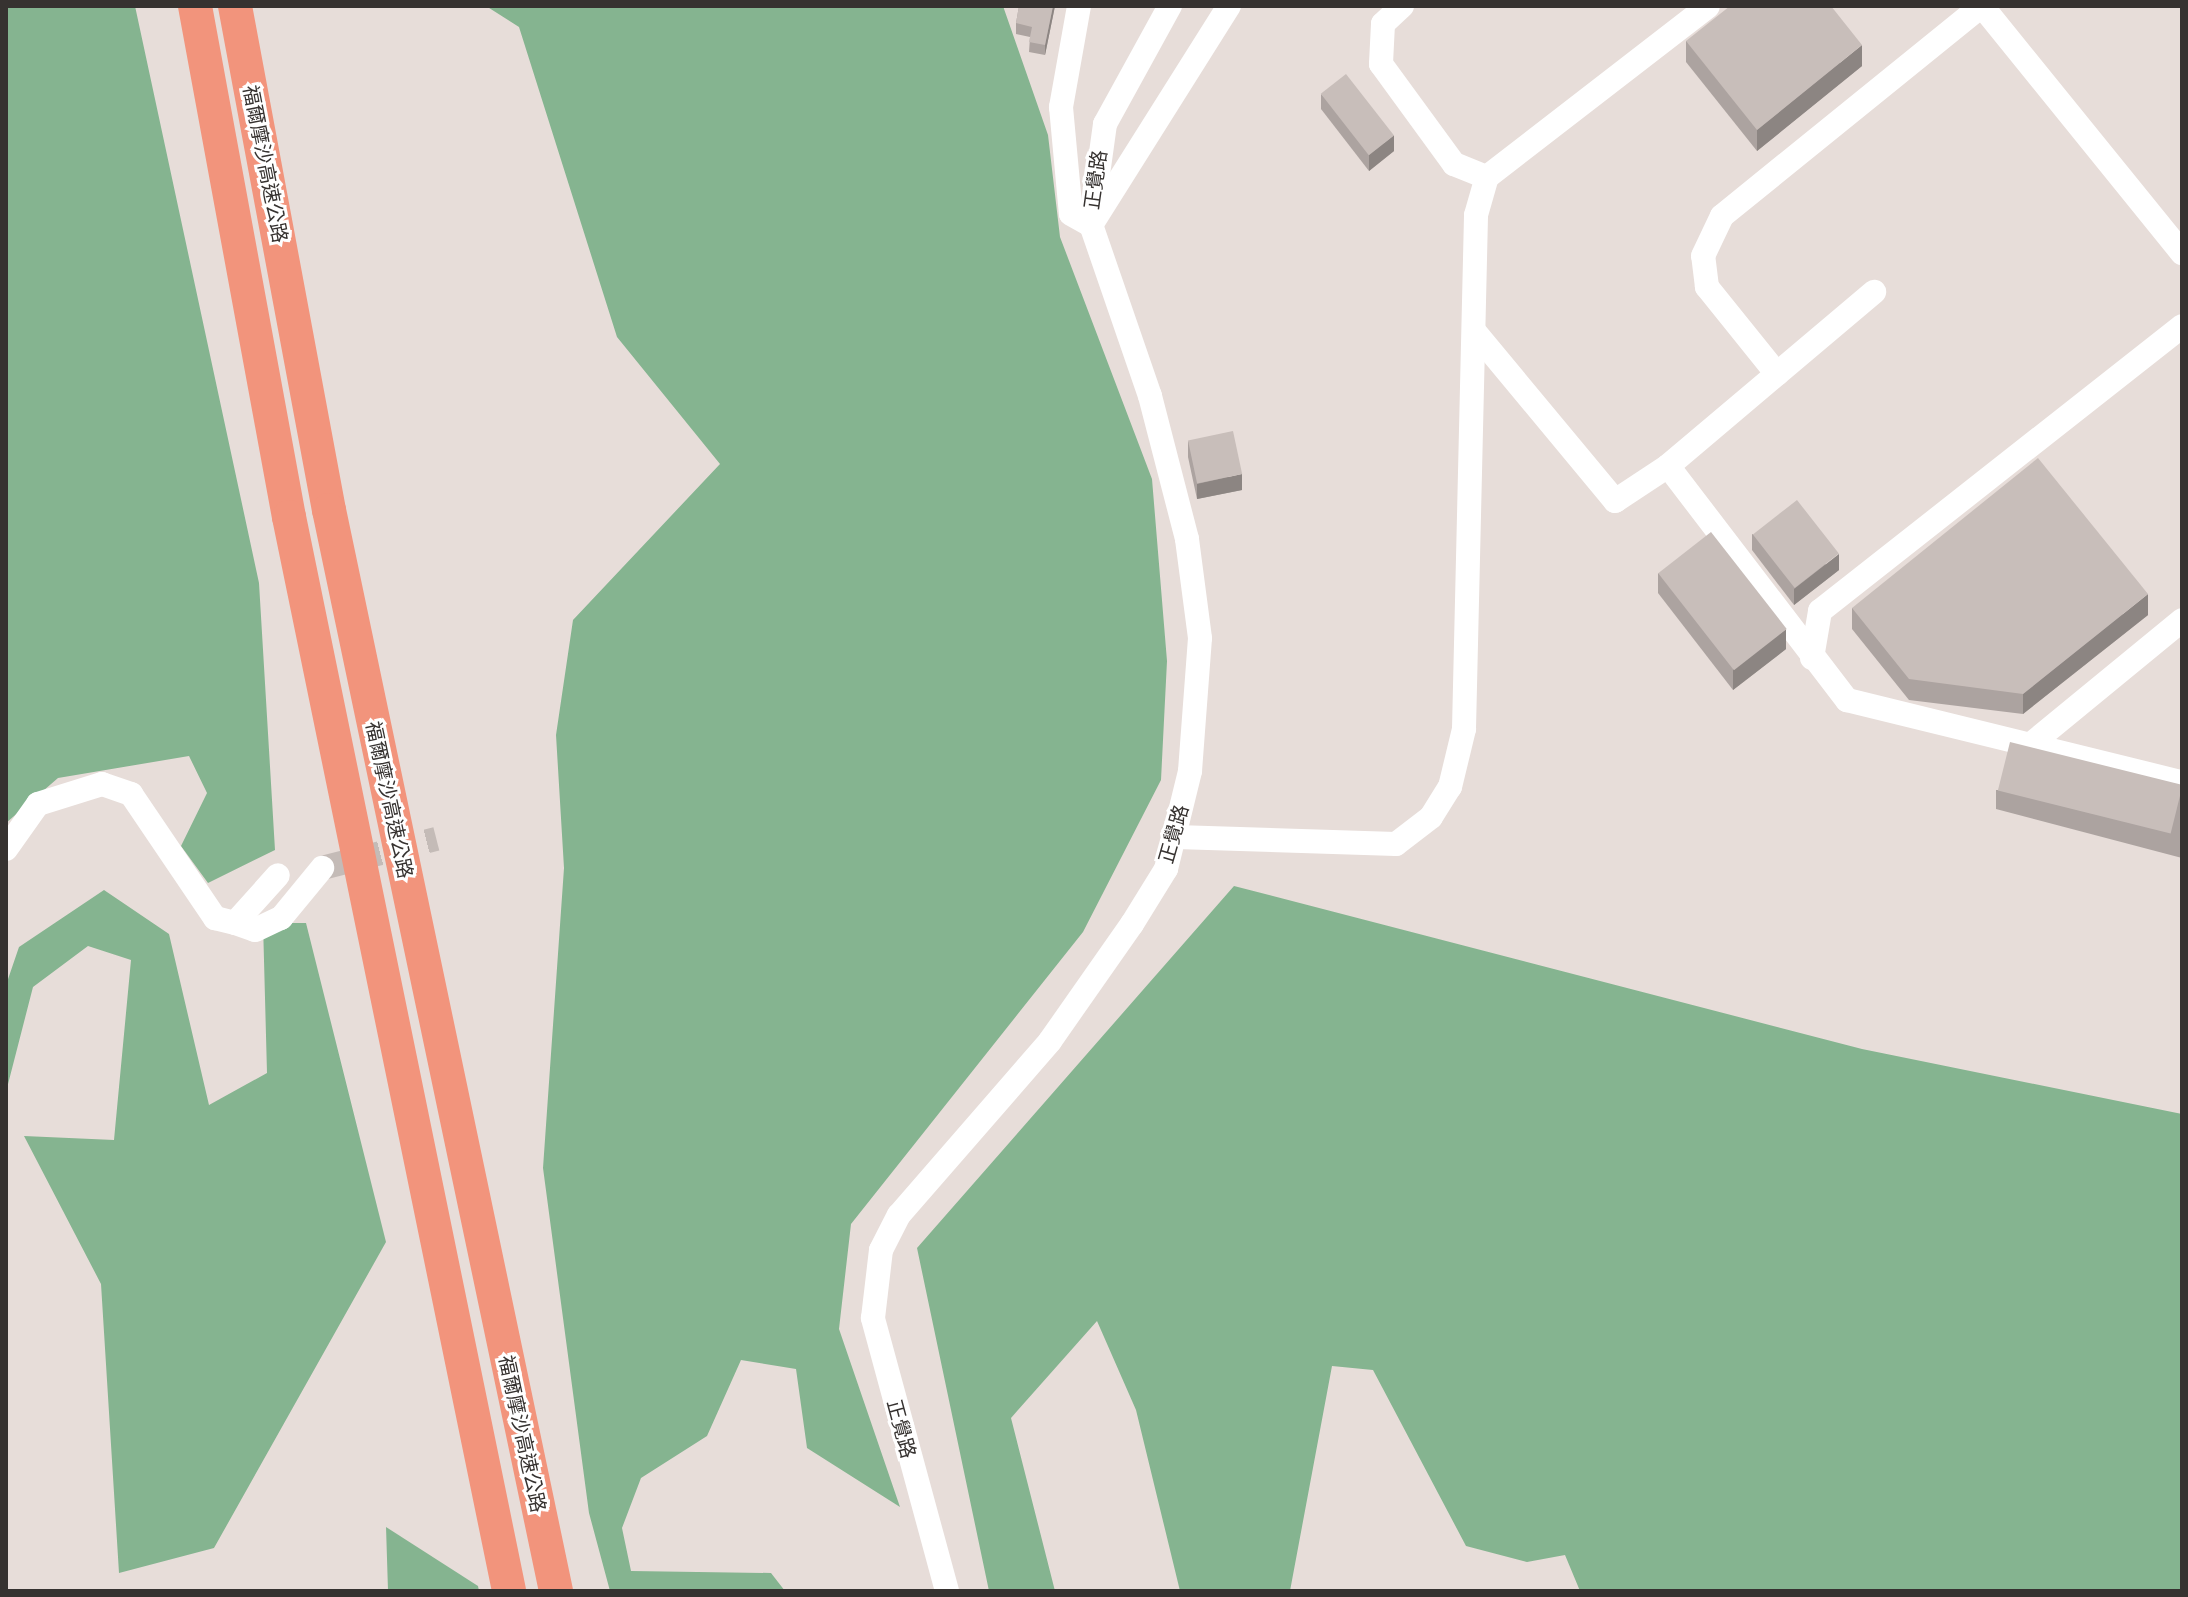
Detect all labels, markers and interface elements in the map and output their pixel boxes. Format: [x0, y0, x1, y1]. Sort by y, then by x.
street label: 福爾摩沙高速公路 [238, 83, 292, 245]
street label: 正覺路 [1080, 149, 1112, 211]
street label: 福爾摩沙高速公路 [361, 719, 417, 881]
street label: 正覺路 [1154, 802, 1194, 866]
street label: 福爾摩沙高速公路 [494, 1353, 550, 1515]
street label: 正覺路 [882, 1397, 920, 1461]

